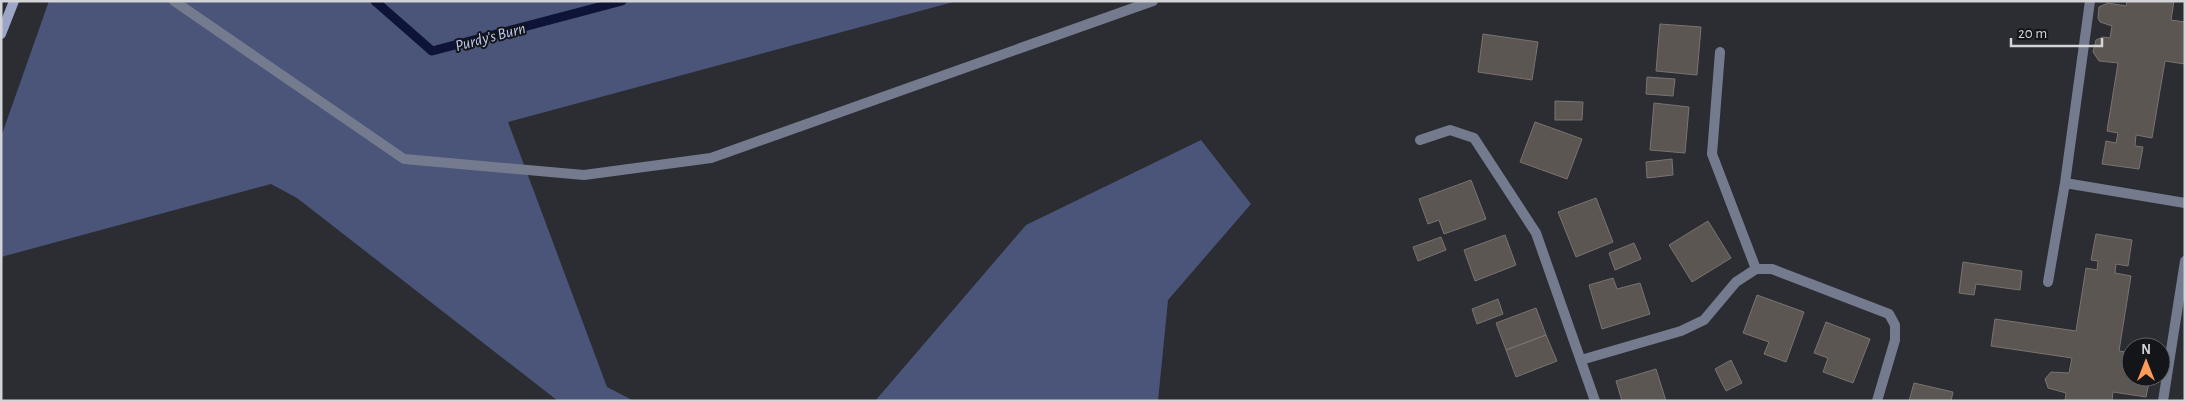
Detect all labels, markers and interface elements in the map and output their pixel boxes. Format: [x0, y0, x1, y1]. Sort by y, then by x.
scale bar [2011, 15, 2102, 47]
water label: Purdy's Burn [453, 20, 527, 54]
text: 20 m [2018, 26, 2047, 41]
north arrow [2121, 337, 2171, 387]
text: N [2141, 343, 2151, 357]

